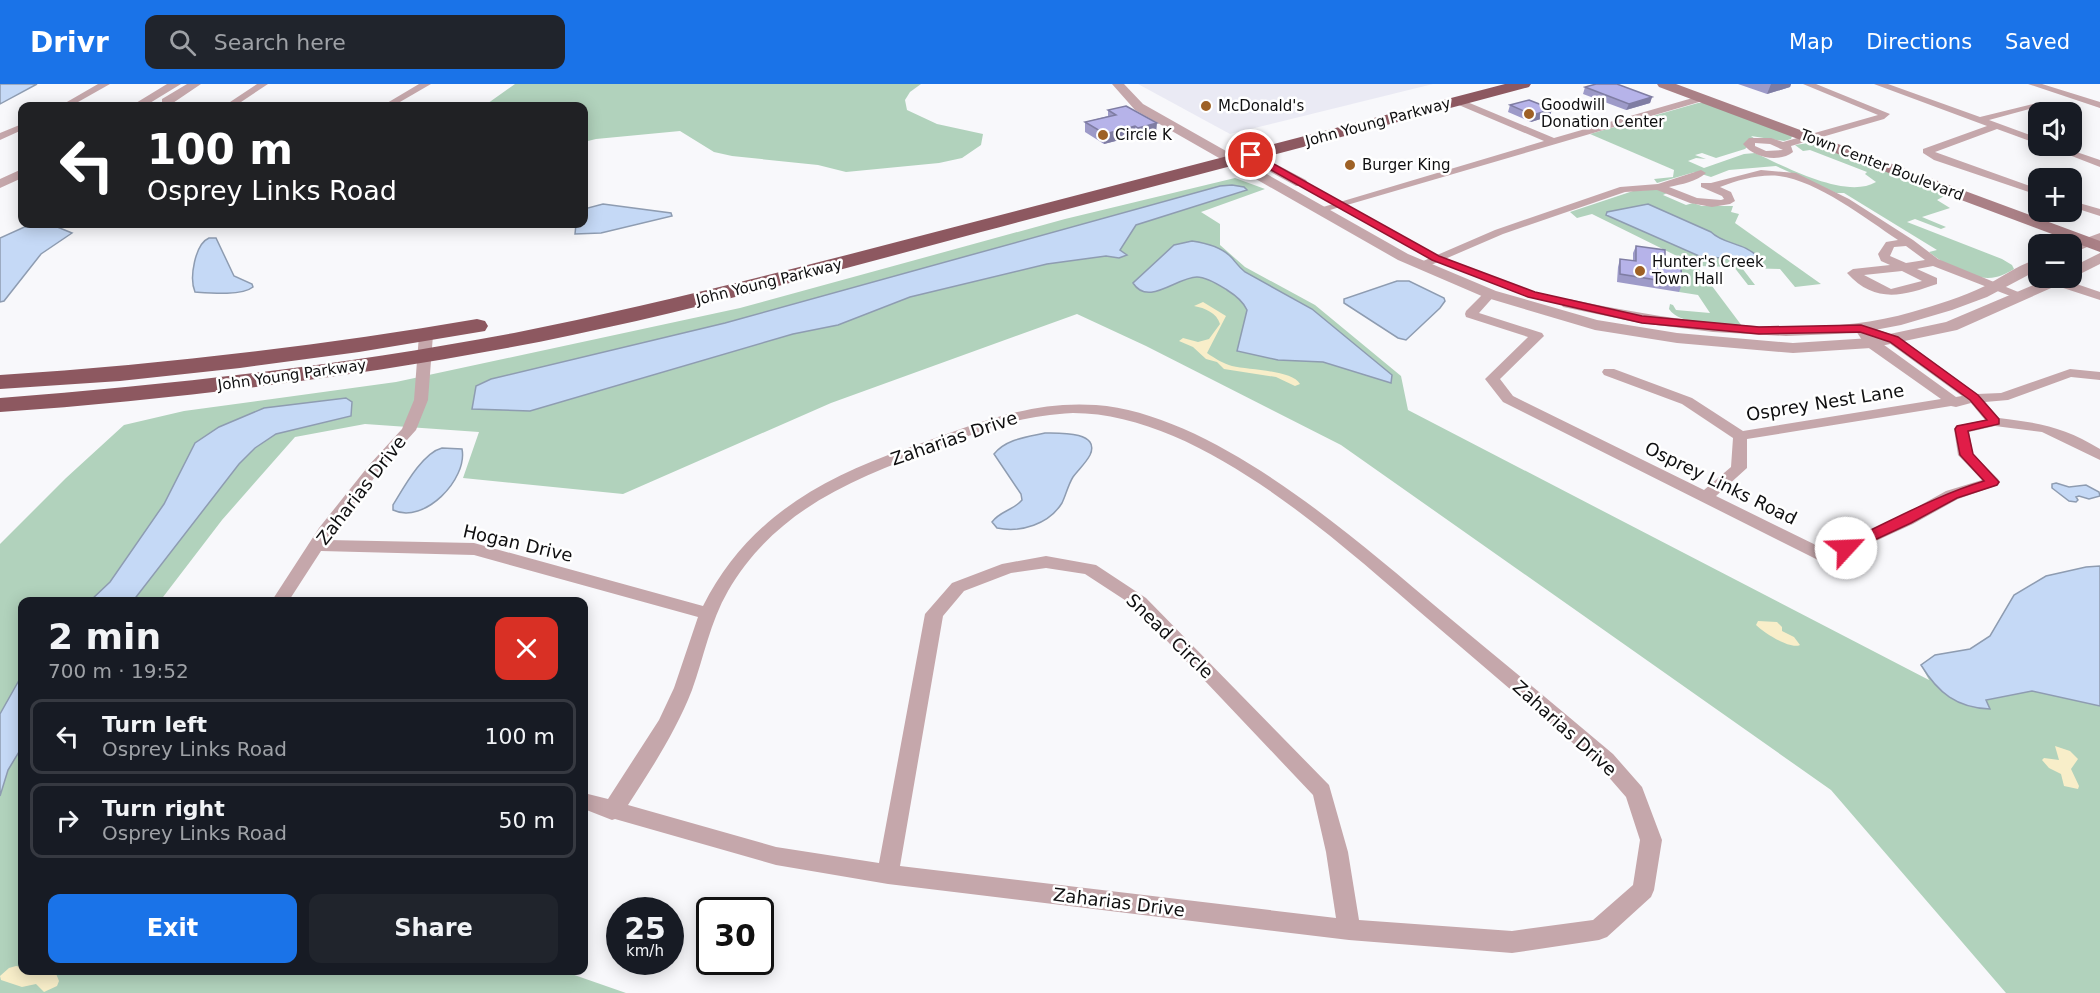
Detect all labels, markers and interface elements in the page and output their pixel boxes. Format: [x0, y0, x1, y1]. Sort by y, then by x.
search box [145, 15, 565, 69]
text: Drivr [30, 26, 109, 59]
icon: search [166, 26, 199, 59]
text: Search here [214, 30, 346, 55]
text: Map [1789, 30, 1833, 54]
text: Directions [1866, 30, 1972, 54]
text: Saved [2005, 30, 2070, 54]
street label: John Young Parkway [1302, 94, 1453, 150]
place label: Goodwill Donation Center [1541, 96, 1665, 131]
place label: McDonald's [1218, 97, 1304, 115]
marker: McDonald's [1199, 99, 1213, 113]
map controls [2028, 102, 2082, 288]
button: sound [2028, 102, 2082, 156]
marker: Goodwill Donation Center [1522, 107, 1536, 121]
text: 100 m [147, 125, 293, 174]
street label: Town Center Boulevard [1797, 125, 1966, 204]
icon: left [48, 126, 126, 204]
place label: Circle K [1115, 126, 1173, 144]
marker: Circle K [1096, 128, 1110, 142]
pin [1225, 129, 1276, 180]
icon: arrive [1234, 138, 1267, 171]
place label: Burger King [1362, 156, 1450, 174]
marker: Burger King [1343, 158, 1357, 172]
button: + [2028, 168, 2082, 222]
text: Osprey Links Road [147, 175, 397, 206]
button: − [2028, 234, 2082, 288]
place label: Hunter's Creek Town Hall [1651, 253, 1764, 288]
street label: John Young Parkway [693, 255, 844, 309]
marker: Hunter's Creek Town Hall [1633, 264, 1647, 278]
street label: John Young Parkway [216, 356, 368, 394]
street label: Osprey Nest Lane [1745, 379, 1905, 425]
street label: Zaharias Drive [888, 407, 1020, 469]
street label: Zaharias Drive [312, 431, 410, 549]
street label: Osprey Links Road [1642, 437, 1800, 529]
position arrow [1814, 516, 1878, 580]
street label: Hogan Drive [461, 520, 575, 566]
street label: Snead Circle [1122, 589, 1218, 683]
text: 2 min [48, 616, 161, 657]
button: close [495, 617, 558, 680]
text: 700 m · 19:52 [48, 659, 189, 683]
street label: Zaharias Drive [1509, 676, 1621, 780]
text: Turn left [102, 712, 207, 737]
icon: left [51, 720, 84, 753]
text: 100 m [485, 724, 555, 749]
text: Osprey Links Road [102, 737, 287, 761]
text: Turn right [102, 796, 225, 821]
icon: right [51, 804, 84, 837]
text: 50 m [499, 808, 555, 833]
text: Osprey Links Road [102, 821, 287, 845]
street label: Zaharias Drive [1052, 884, 1186, 920]
button: Exit [48, 894, 297, 963]
button: Share [309, 894, 558, 963]
speed limit sign: 30 [696, 897, 774, 975]
text: 25 [624, 911, 666, 946]
text: km/h [626, 942, 664, 960]

